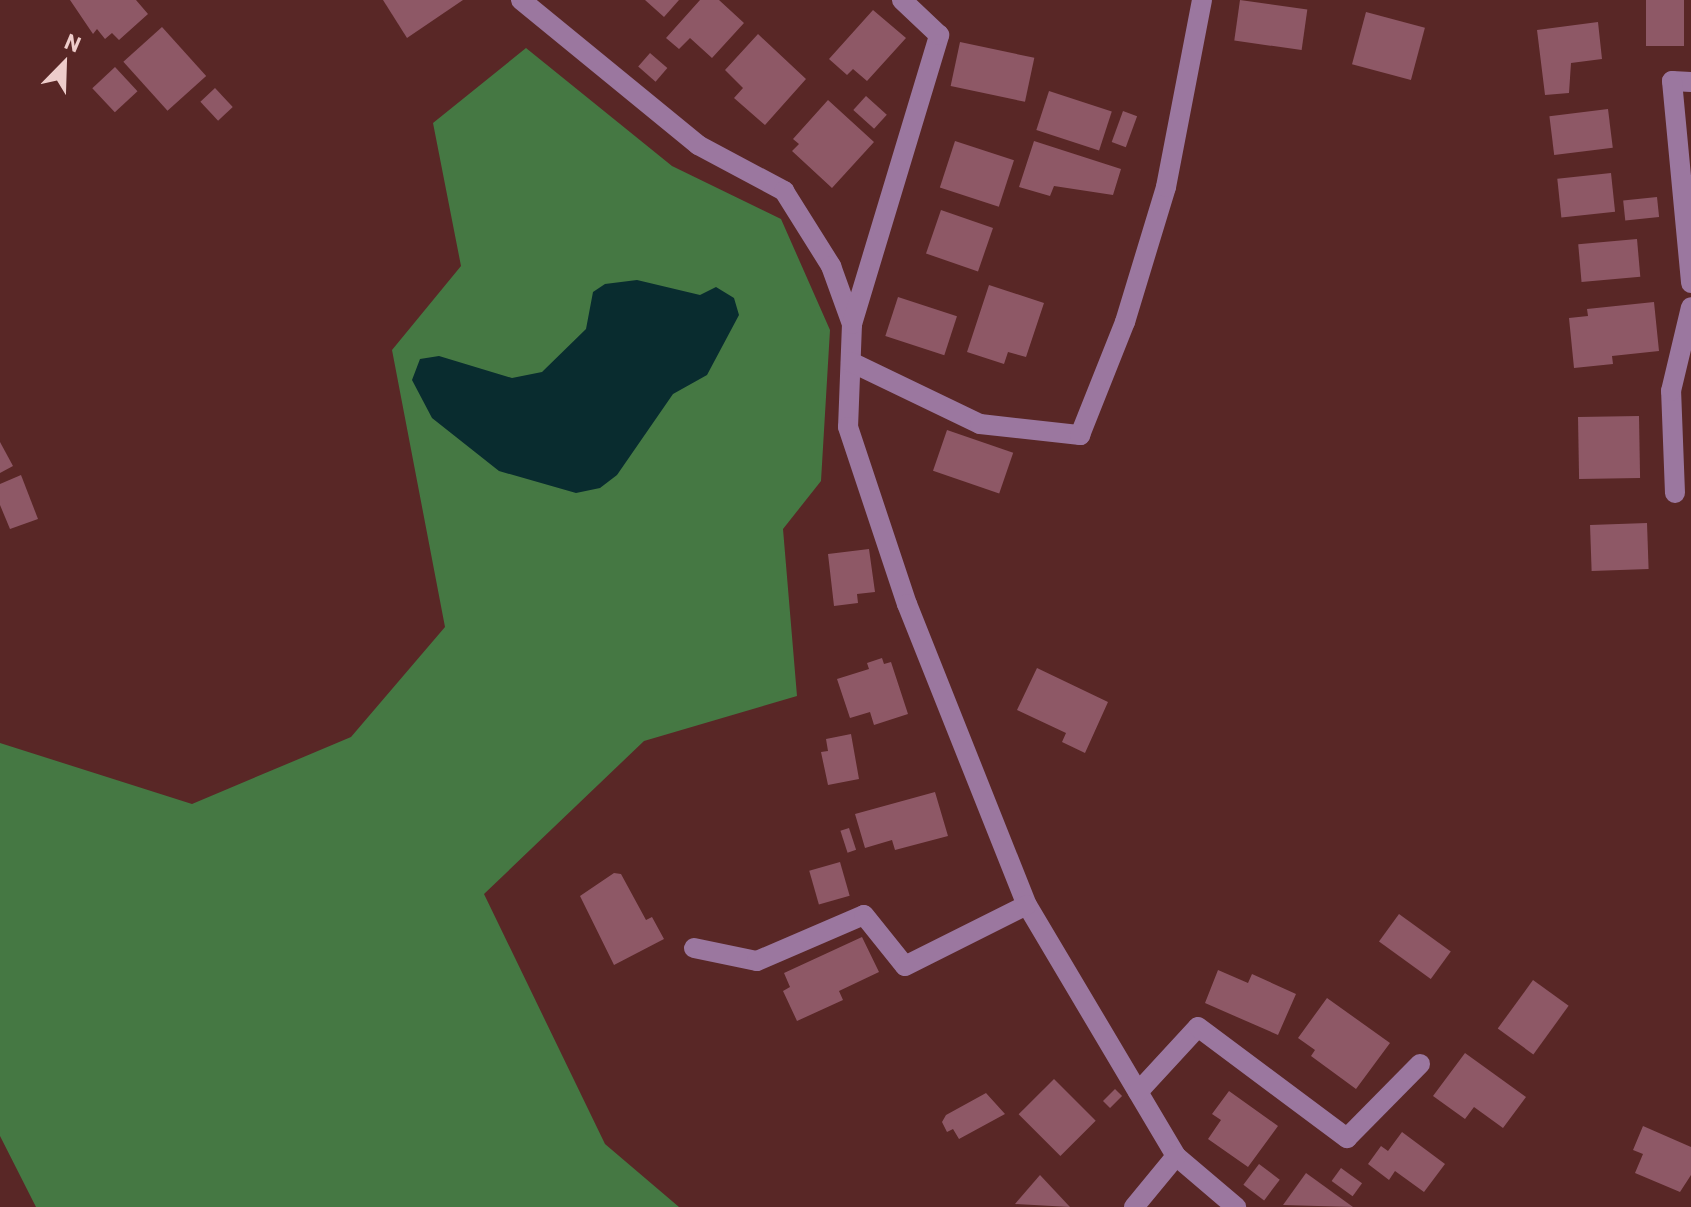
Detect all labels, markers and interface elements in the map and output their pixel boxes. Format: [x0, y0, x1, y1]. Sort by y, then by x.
north arrow [24, 24, 104, 104]
text: N [62, 27, 85, 57]

